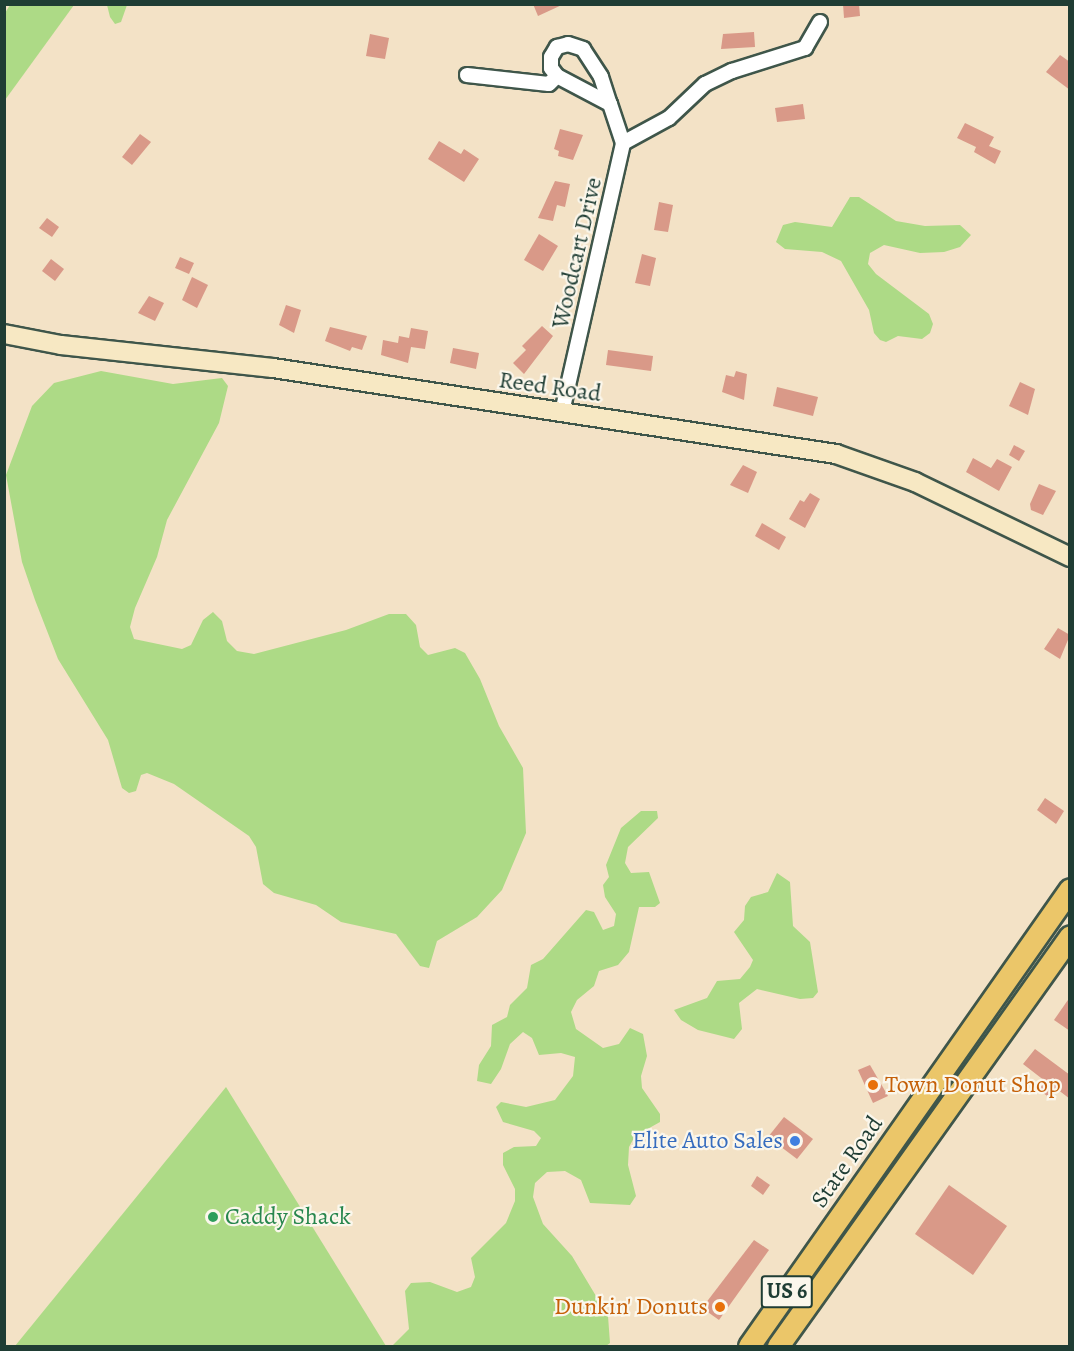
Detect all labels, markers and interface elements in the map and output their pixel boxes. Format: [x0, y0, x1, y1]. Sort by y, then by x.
street label: Woodcart Drive [546, 175, 608, 331]
street label: Reed Road [497, 366, 603, 408]
place label: Town Donut Shop [885, 1071, 1061, 1099]
marker: Town Donut Shop [866, 1078, 880, 1092]
street label: State Road [805, 1111, 889, 1213]
place label: Elite Auto Sales [632, 1127, 783, 1155]
marker: Elite Auto Sales [788, 1134, 802, 1148]
place label: Caddy Shack [225, 1203, 351, 1231]
marker: Caddy Shack [206, 1210, 220, 1224]
road number: US 6 [760, 1273, 814, 1311]
place label: Dunkin' Donuts [554, 1293, 708, 1321]
marker: Dunkin' Donuts [713, 1300, 727, 1314]

